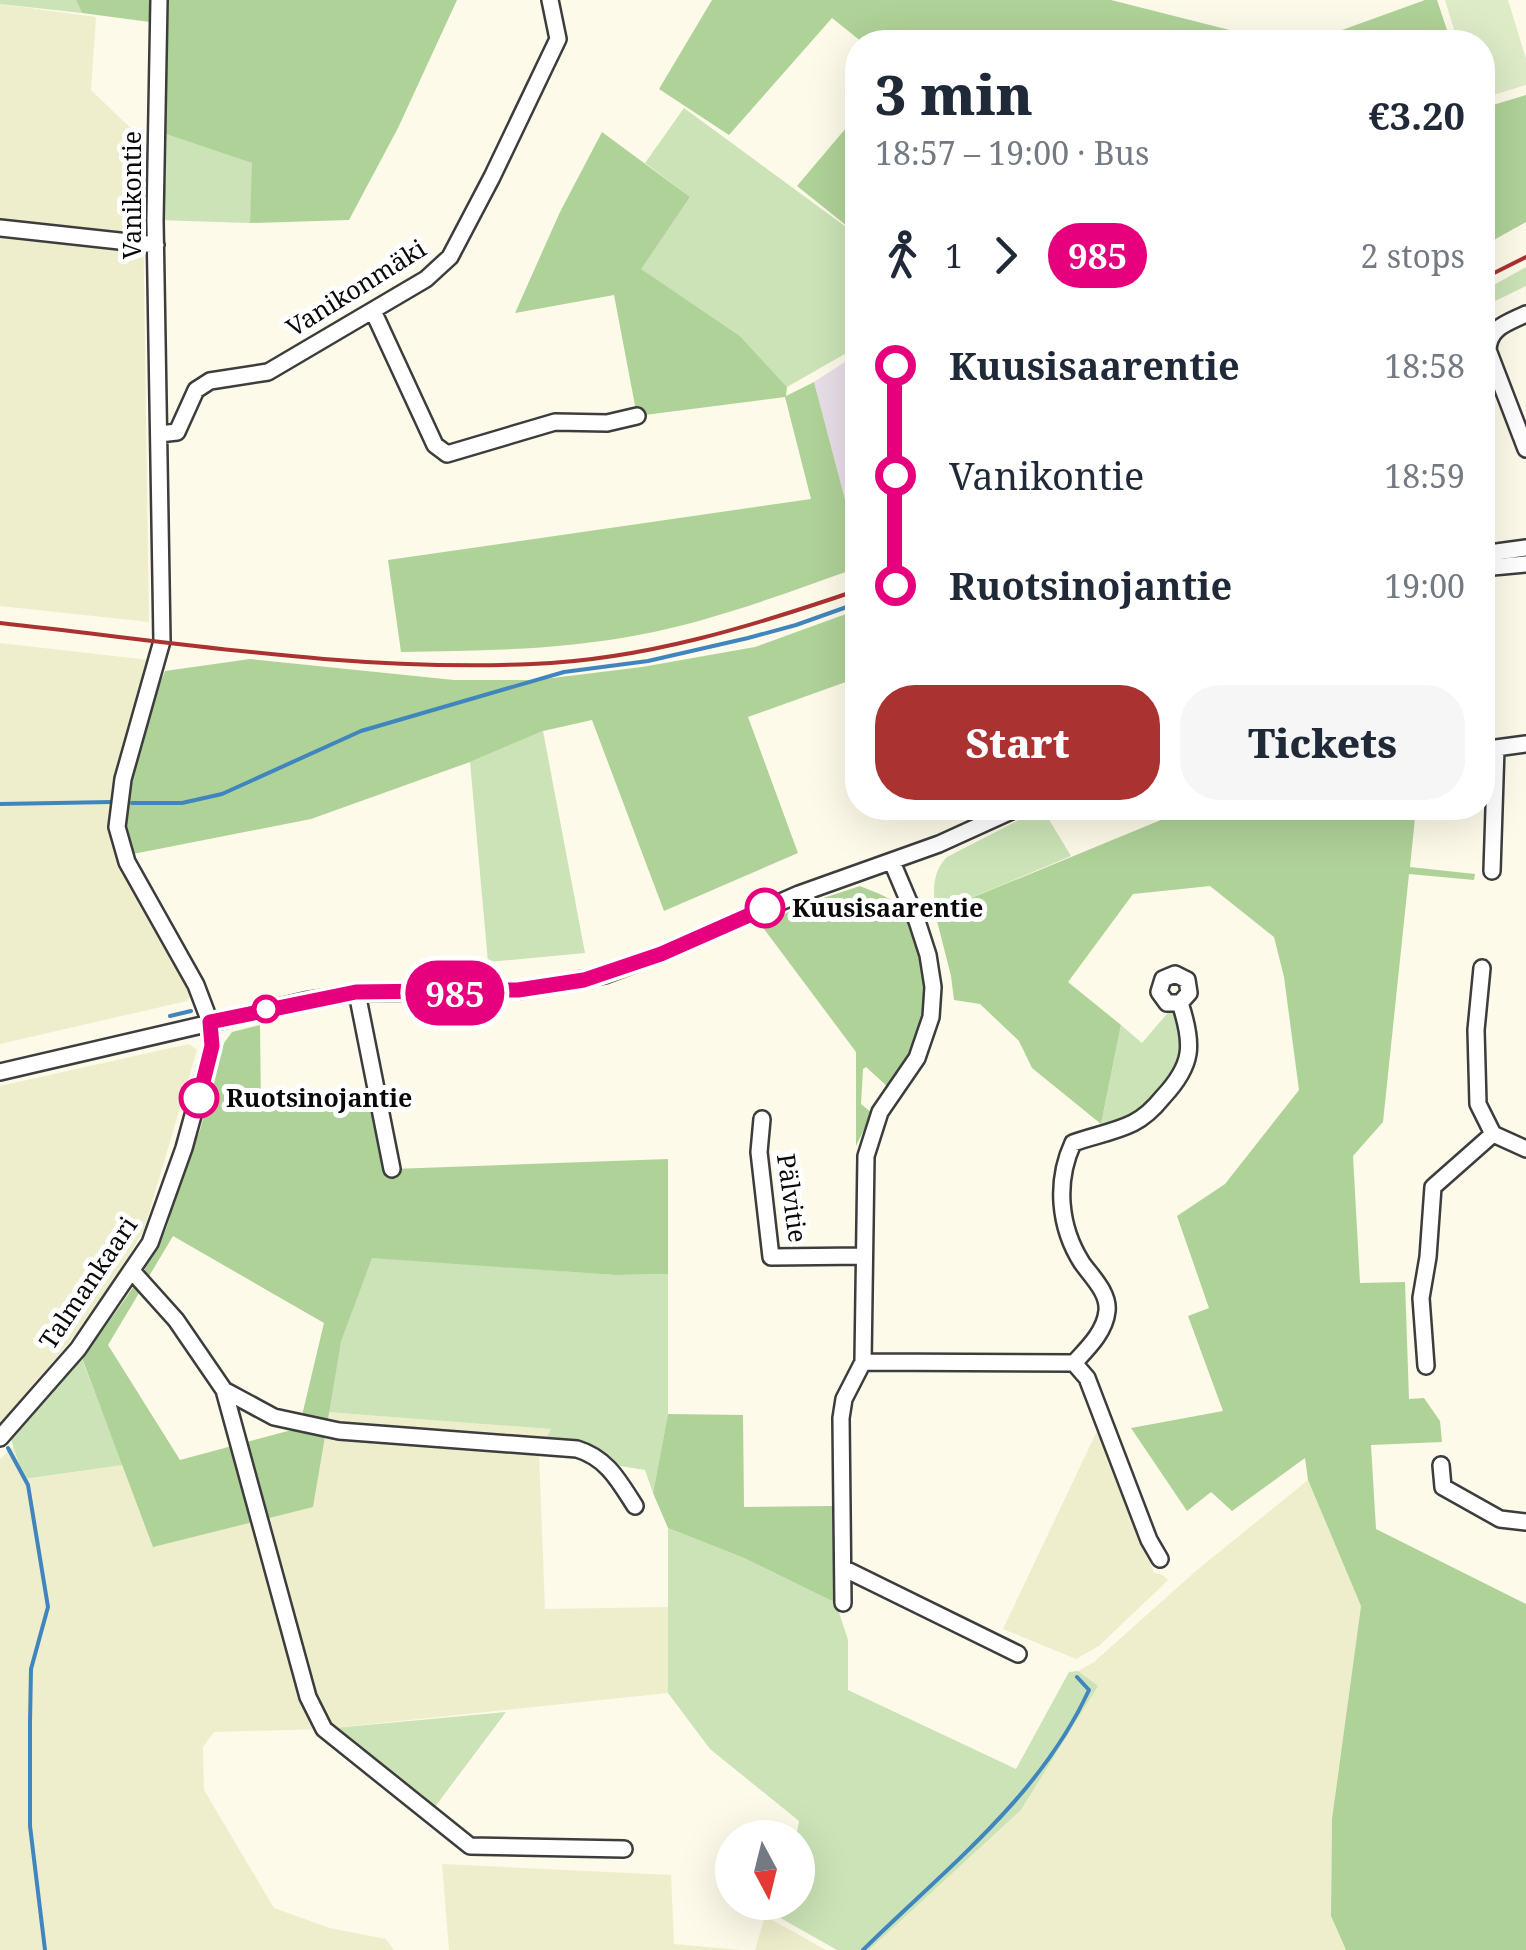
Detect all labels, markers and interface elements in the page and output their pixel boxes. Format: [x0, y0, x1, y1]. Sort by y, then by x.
text: 3 min [875, 56, 1033, 131]
text: €3.20 [1368, 89, 1465, 141]
street label: Vanikontie [114, 131, 148, 259]
text: 18:57 – 19:00 · Bus [875, 131, 1149, 174]
icon: walk [875, 228, 930, 283]
icon: forward [978, 228, 1033, 283]
street label: Vanikonmäki [279, 231, 432, 344]
text: 985 [1068, 232, 1127, 279]
text: 1 [945, 234, 963, 277]
text: 2 stops [1361, 234, 1465, 277]
text: Kuusisaarentie [949, 339, 1240, 391]
text: 18:58 [1384, 344, 1465, 387]
text: Vanikontie [949, 449, 1144, 501]
text: 18:59 [1384, 454, 1465, 497]
text: Ruotsinojantie [949, 559, 1232, 611]
text: 19:00 [1384, 564, 1465, 607]
button: Start [875, 685, 1160, 800]
button: Tickets [1180, 685, 1465, 800]
marker: Kuusisaarentie [746, 889, 784, 927]
place label: Kuusisaarentie [792, 890, 983, 924]
line badge: 985 [398, 960, 512, 1026]
text: 985 [425, 970, 485, 1017]
unlabelled marker [253, 996, 279, 1022]
marker: Ruotsinojantie [180, 1079, 218, 1117]
place label: Ruotsinojantie [226, 1080, 412, 1114]
street label: Pälvitie [770, 1151, 816, 1245]
street label: Talmankaari [30, 1210, 144, 1355]
north arrow [715, 1820, 815, 1920]
map controls [715, 1820, 815, 1920]

